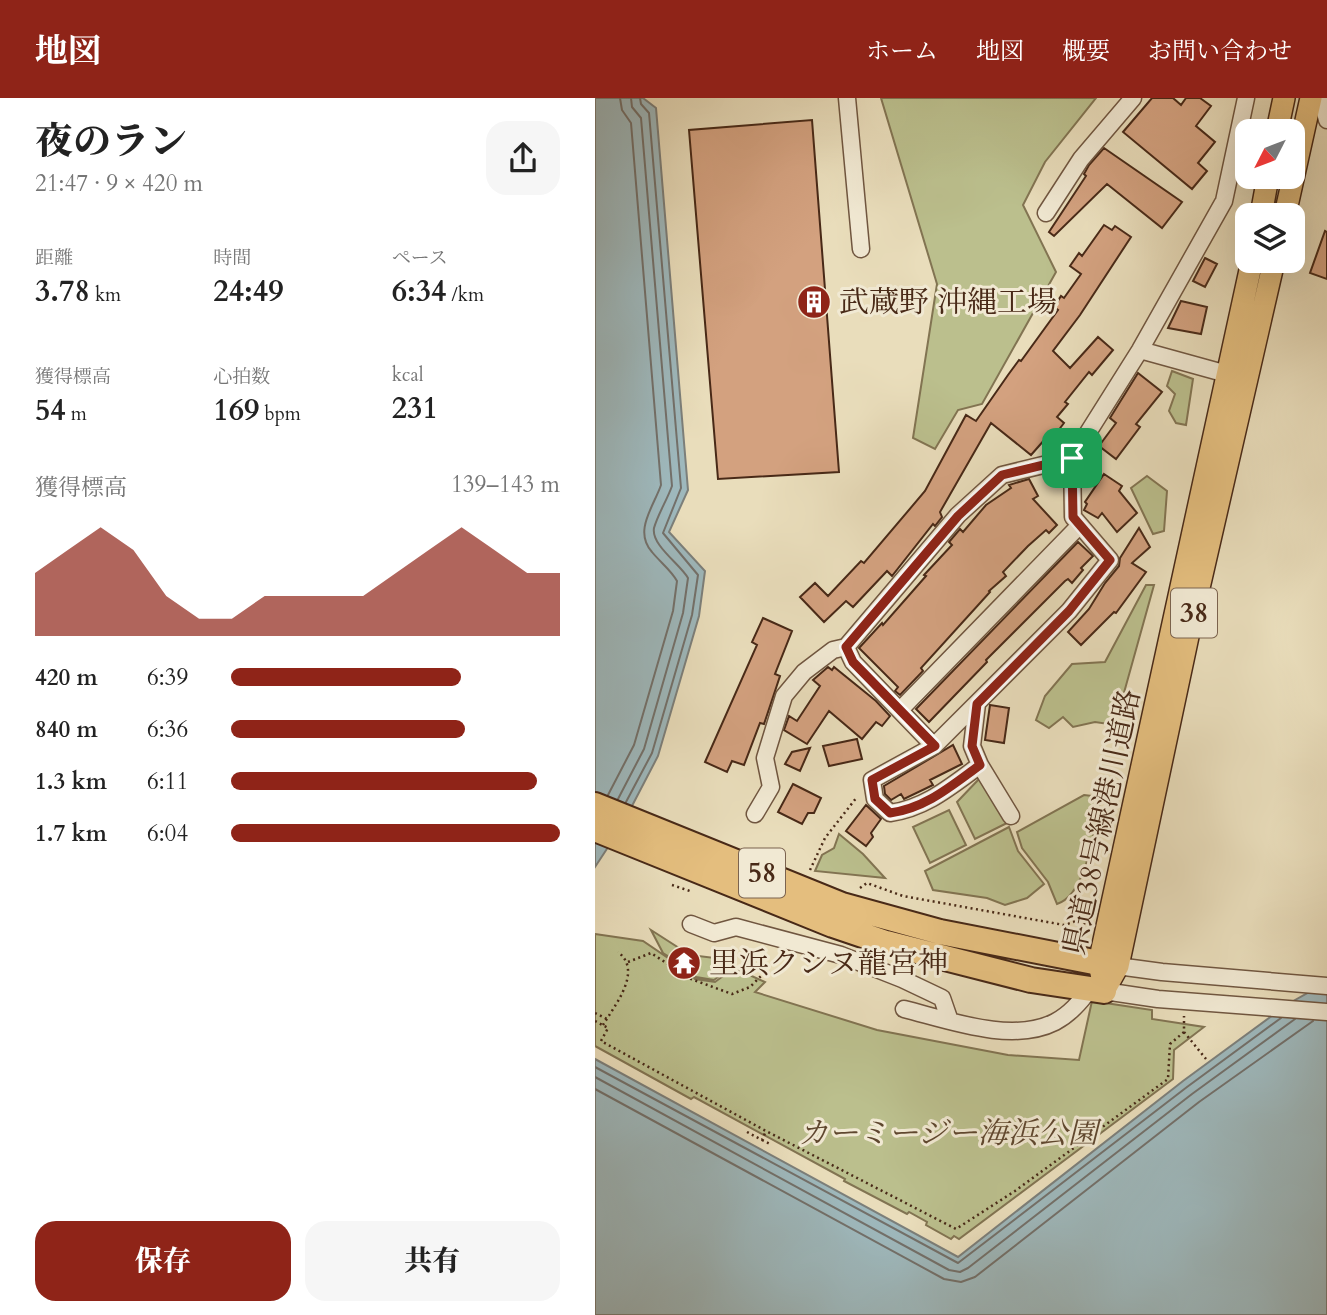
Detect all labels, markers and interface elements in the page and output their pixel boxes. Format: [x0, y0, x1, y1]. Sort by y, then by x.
text: 地図 [35, 29, 101, 74]
text: ホーム [866, 35, 938, 68]
text: 地図 [976, 35, 1024, 68]
text: 概要 [1062, 35, 1110, 68]
text: お問い合わせ [1148, 35, 1292, 68]
text: 夜のラン [35, 116, 187, 168]
north arrow [1235, 119, 1305, 189]
map controls [1235, 119, 1305, 273]
button: share [486, 121, 560, 195]
text: 21:47 · 9 × 420 m [35, 168, 203, 199]
button: layers [1235, 203, 1305, 273]
text: 距離 [35, 245, 73, 271]
text: 時間 [213, 245, 251, 271]
text: ペース [392, 245, 448, 271]
text: 3.78 [35, 271, 90, 312]
text: 24:49 [213, 271, 284, 312]
text: 6:34 [392, 271, 446, 312]
text: km [90, 282, 121, 308]
text: /km [446, 282, 484, 308]
place label: 武蔵野 沖縄工場 [839, 282, 1057, 323]
building icon: 武蔵野 沖縄工場 [795, 283, 833, 321]
text: kcal [392, 362, 424, 388]
text: 獲得標高 [35, 364, 111, 390]
text: 心拍数 [213, 364, 270, 390]
text: 231 [392, 388, 438, 429]
text: 54 [35, 390, 66, 431]
text: 169 [213, 390, 259, 431]
text: m [66, 401, 87, 427]
text: bpm [259, 401, 301, 427]
pin [1042, 428, 1102, 488]
icon: arrive [1053, 439, 1091, 477]
text: 139–143 m [451, 469, 560, 500]
text: 獲得標高 [35, 472, 127, 503]
road number: 38 [1171, 588, 1217, 638]
text: 420 m [35, 662, 98, 693]
text: 6:39 [147, 662, 188, 693]
street label: 県道38号線港川道路 [1054, 685, 1150, 959]
text: 840 m [35, 714, 98, 745]
text: 6:36 [147, 714, 188, 745]
text: 1.3 km [35, 766, 107, 797]
text: 6:11 [147, 766, 188, 797]
text: 1.7 km [35, 818, 107, 849]
text: 6:04 [147, 818, 188, 849]
road number: 58 [739, 848, 785, 898]
place label: 里浜クシヌ龍宮神 [709, 943, 948, 984]
temple icon: 里浜クシヌ龍宮神 [665, 944, 703, 982]
park label: カーミージー海浜公園 [798, 1113, 1103, 1154]
button: 保存 [35, 1221, 291, 1301]
button: 共有 [305, 1221, 560, 1301]

